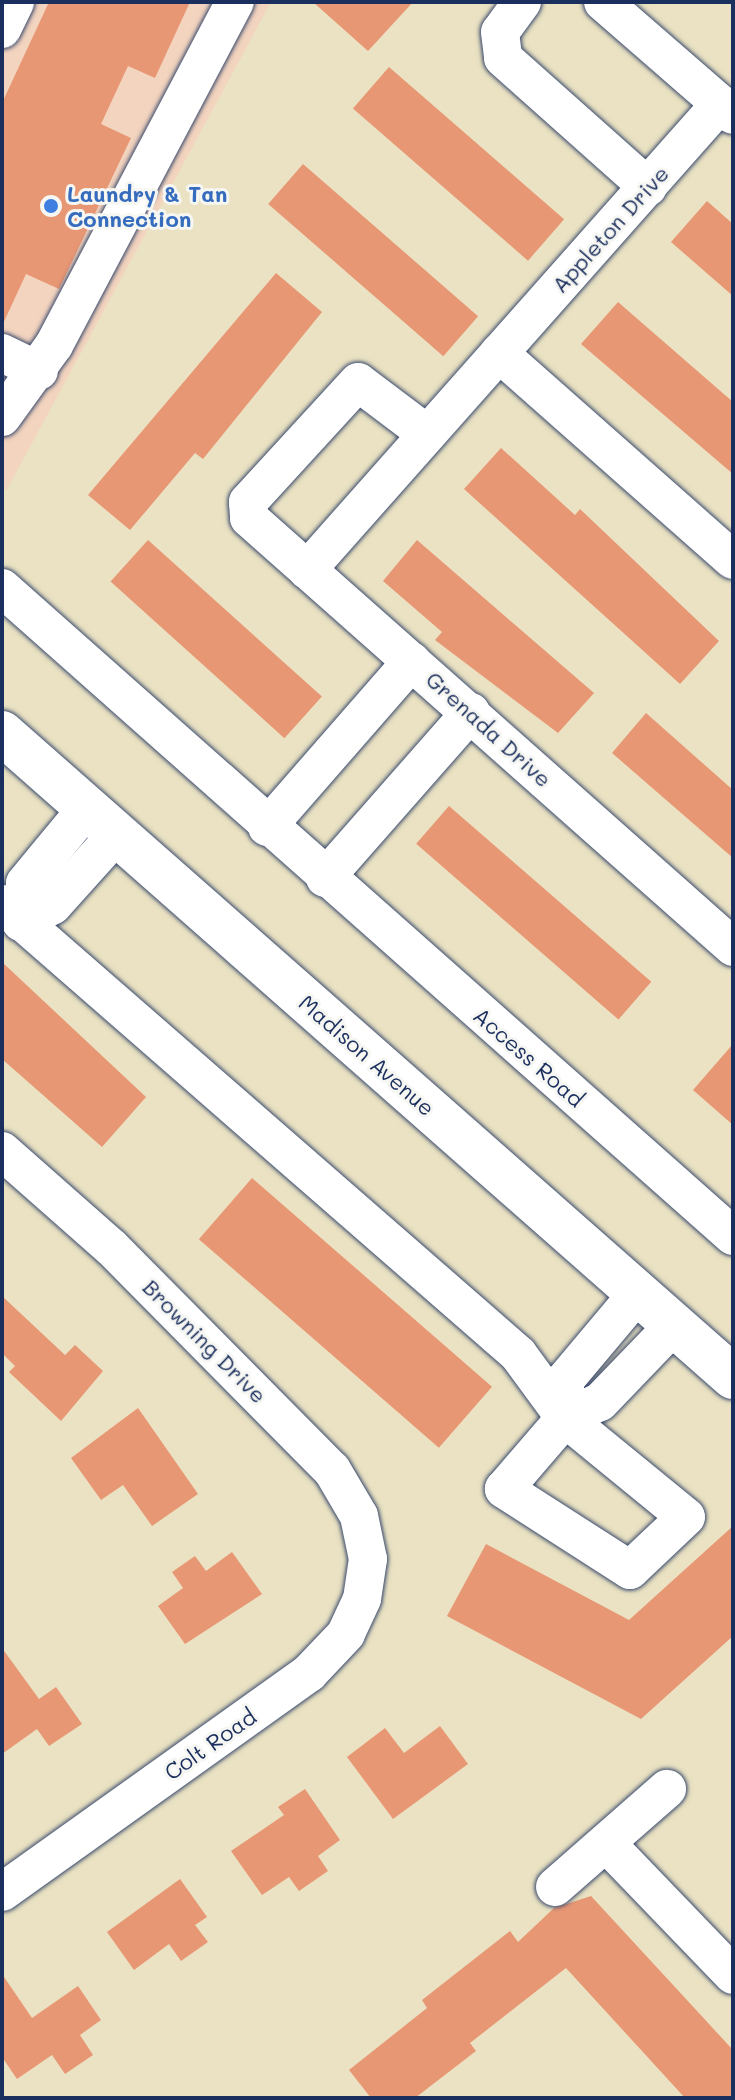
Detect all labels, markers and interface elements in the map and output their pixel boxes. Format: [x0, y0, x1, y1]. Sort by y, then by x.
street label: Appleton Drive [546, 160, 674, 298]
place label: Laundry & Tan Connection [67, 180, 227, 232]
marker: Laundry & Tan Connection [42, 197, 60, 215]
street label: Grenada Drive [421, 666, 557, 792]
street label: Madison Avenue [294, 989, 440, 1121]
street label: Access Road [468, 1002, 590, 1112]
street label: Browning Drive [138, 1274, 272, 1408]
street label: Colt Road [159, 1703, 261, 1785]

